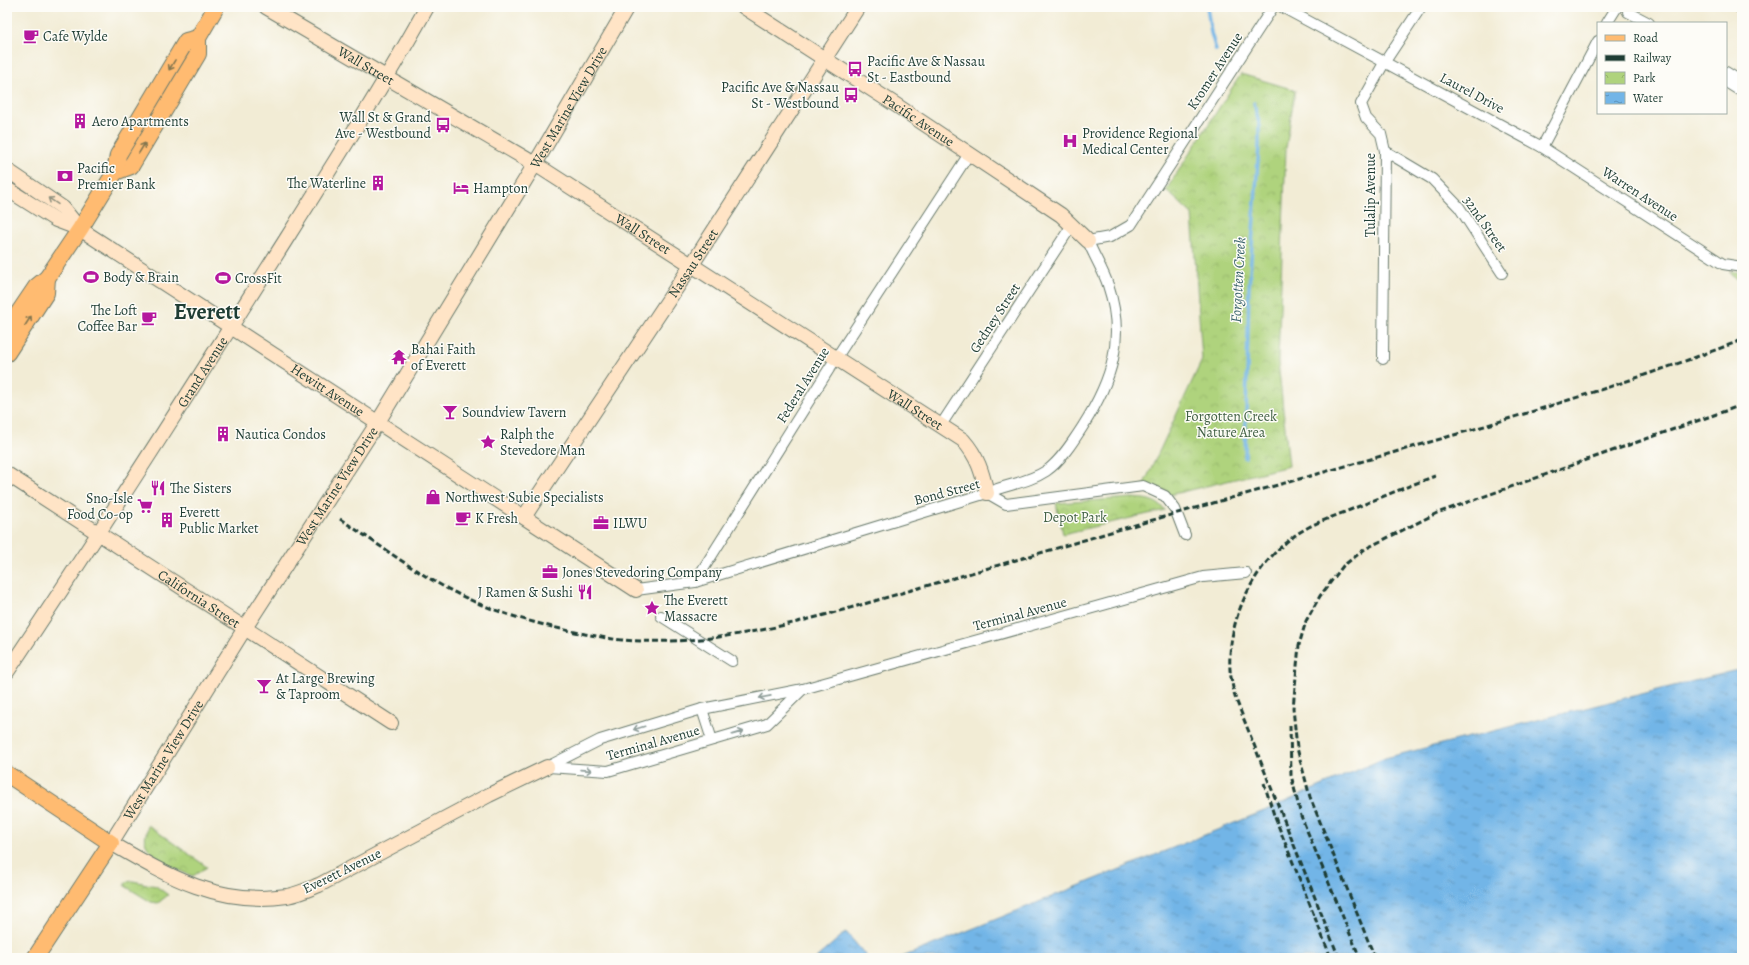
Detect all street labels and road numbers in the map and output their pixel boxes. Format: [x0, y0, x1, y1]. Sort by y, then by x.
street label: Kromer Avenue [1183, 29, 1247, 113]
street label: Wall Street [334, 41, 398, 90]
street label: West Marine View Drive [525, 43, 611, 172]
street label: Laurel Drive [1436, 68, 1508, 118]
street label: Pacific Avenue [879, 89, 958, 151]
street label: Tulalip Avenue [1361, 153, 1380, 237]
street label: Warren Avenue [1597, 162, 1682, 226]
street label: 32nd Street [1459, 192, 1512, 256]
street label: Wall Street [611, 208, 675, 259]
street label: Nassau Street [663, 224, 723, 301]
street label: Gedney Street [965, 279, 1025, 357]
street label: Grand Avenue [173, 333, 232, 411]
street label: Federal Avenue [772, 343, 834, 427]
street label: Hewitt Avenue [287, 359, 368, 421]
street label: Wall Street [883, 384, 947, 434]
street label: West Marine View Drive [291, 423, 382, 550]
street label: Bond Street [912, 474, 982, 510]
street label: California Street [154, 565, 244, 633]
street label: Terminal Avenue [971, 592, 1069, 636]
street label: West Marine View Drive [118, 696, 208, 824]
street label: Terminal Avenue [604, 721, 702, 765]
street label: Everett Avenue [299, 844, 385, 898]

